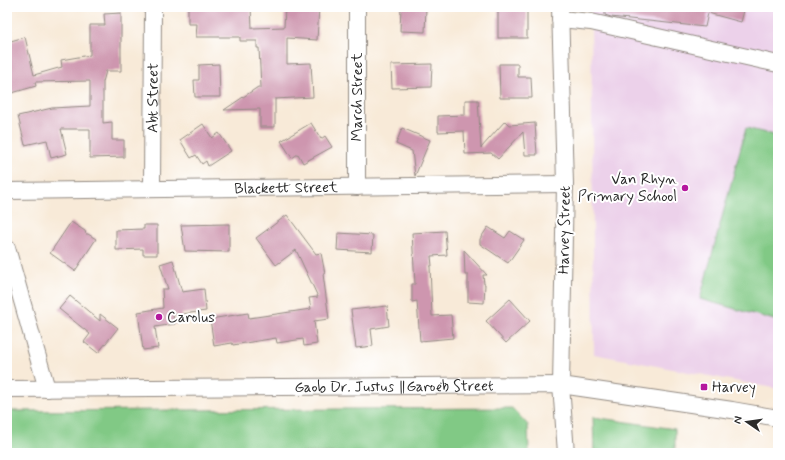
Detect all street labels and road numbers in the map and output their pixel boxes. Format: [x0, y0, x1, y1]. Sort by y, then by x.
street label: March Street [348, 52, 368, 141]
street label: Abt Street [143, 63, 164, 133]
street label: Blackett Street [234, 178, 338, 199]
street label: Harvey Street [554, 185, 576, 274]
street label: Gaob Dr. Justus ǁGaroëb Street [294, 376, 494, 398]

